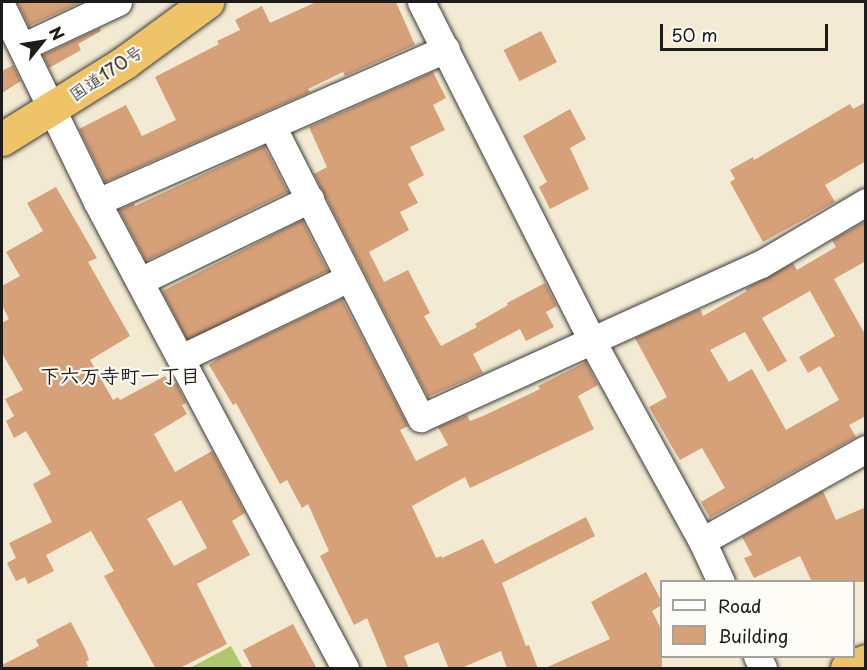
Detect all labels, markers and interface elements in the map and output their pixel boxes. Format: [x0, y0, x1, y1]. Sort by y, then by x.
north arrow [12, 12, 72, 72]
scale bar [663, 12, 831, 50]
text: 50 m [671, 21, 718, 48]
text: N [44, 22, 71, 44]
street label: 国道170号 [65, 40, 147, 106]
district label: 下六万寺町一丁目 [40, 363, 200, 387]
legend [660, 580, 855, 658]
text: Road [718, 592, 762, 619]
text: Building [718, 622, 788, 649]

